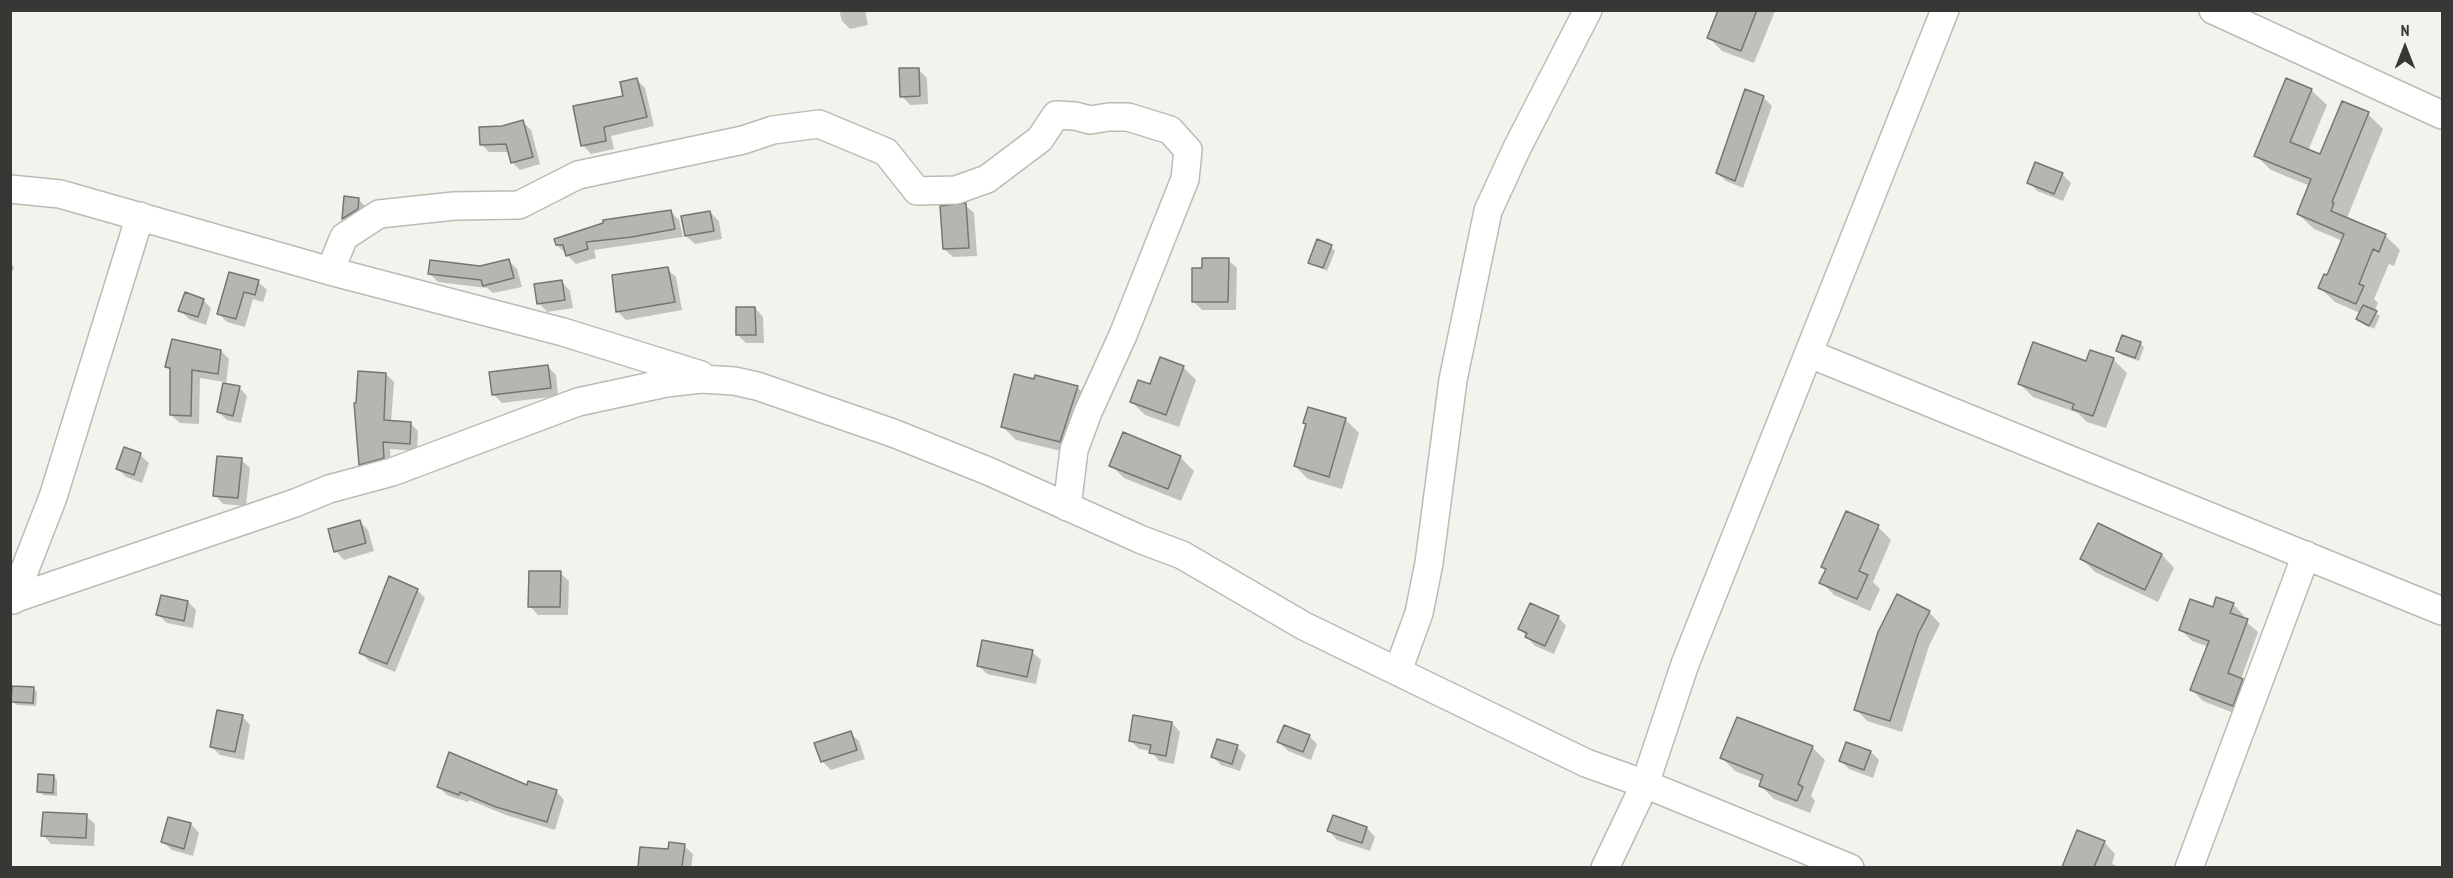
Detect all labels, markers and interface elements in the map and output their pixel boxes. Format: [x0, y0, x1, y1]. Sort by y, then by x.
north arrow [2375, 18, 2435, 78]
text: N [2401, 20, 2409, 40]

